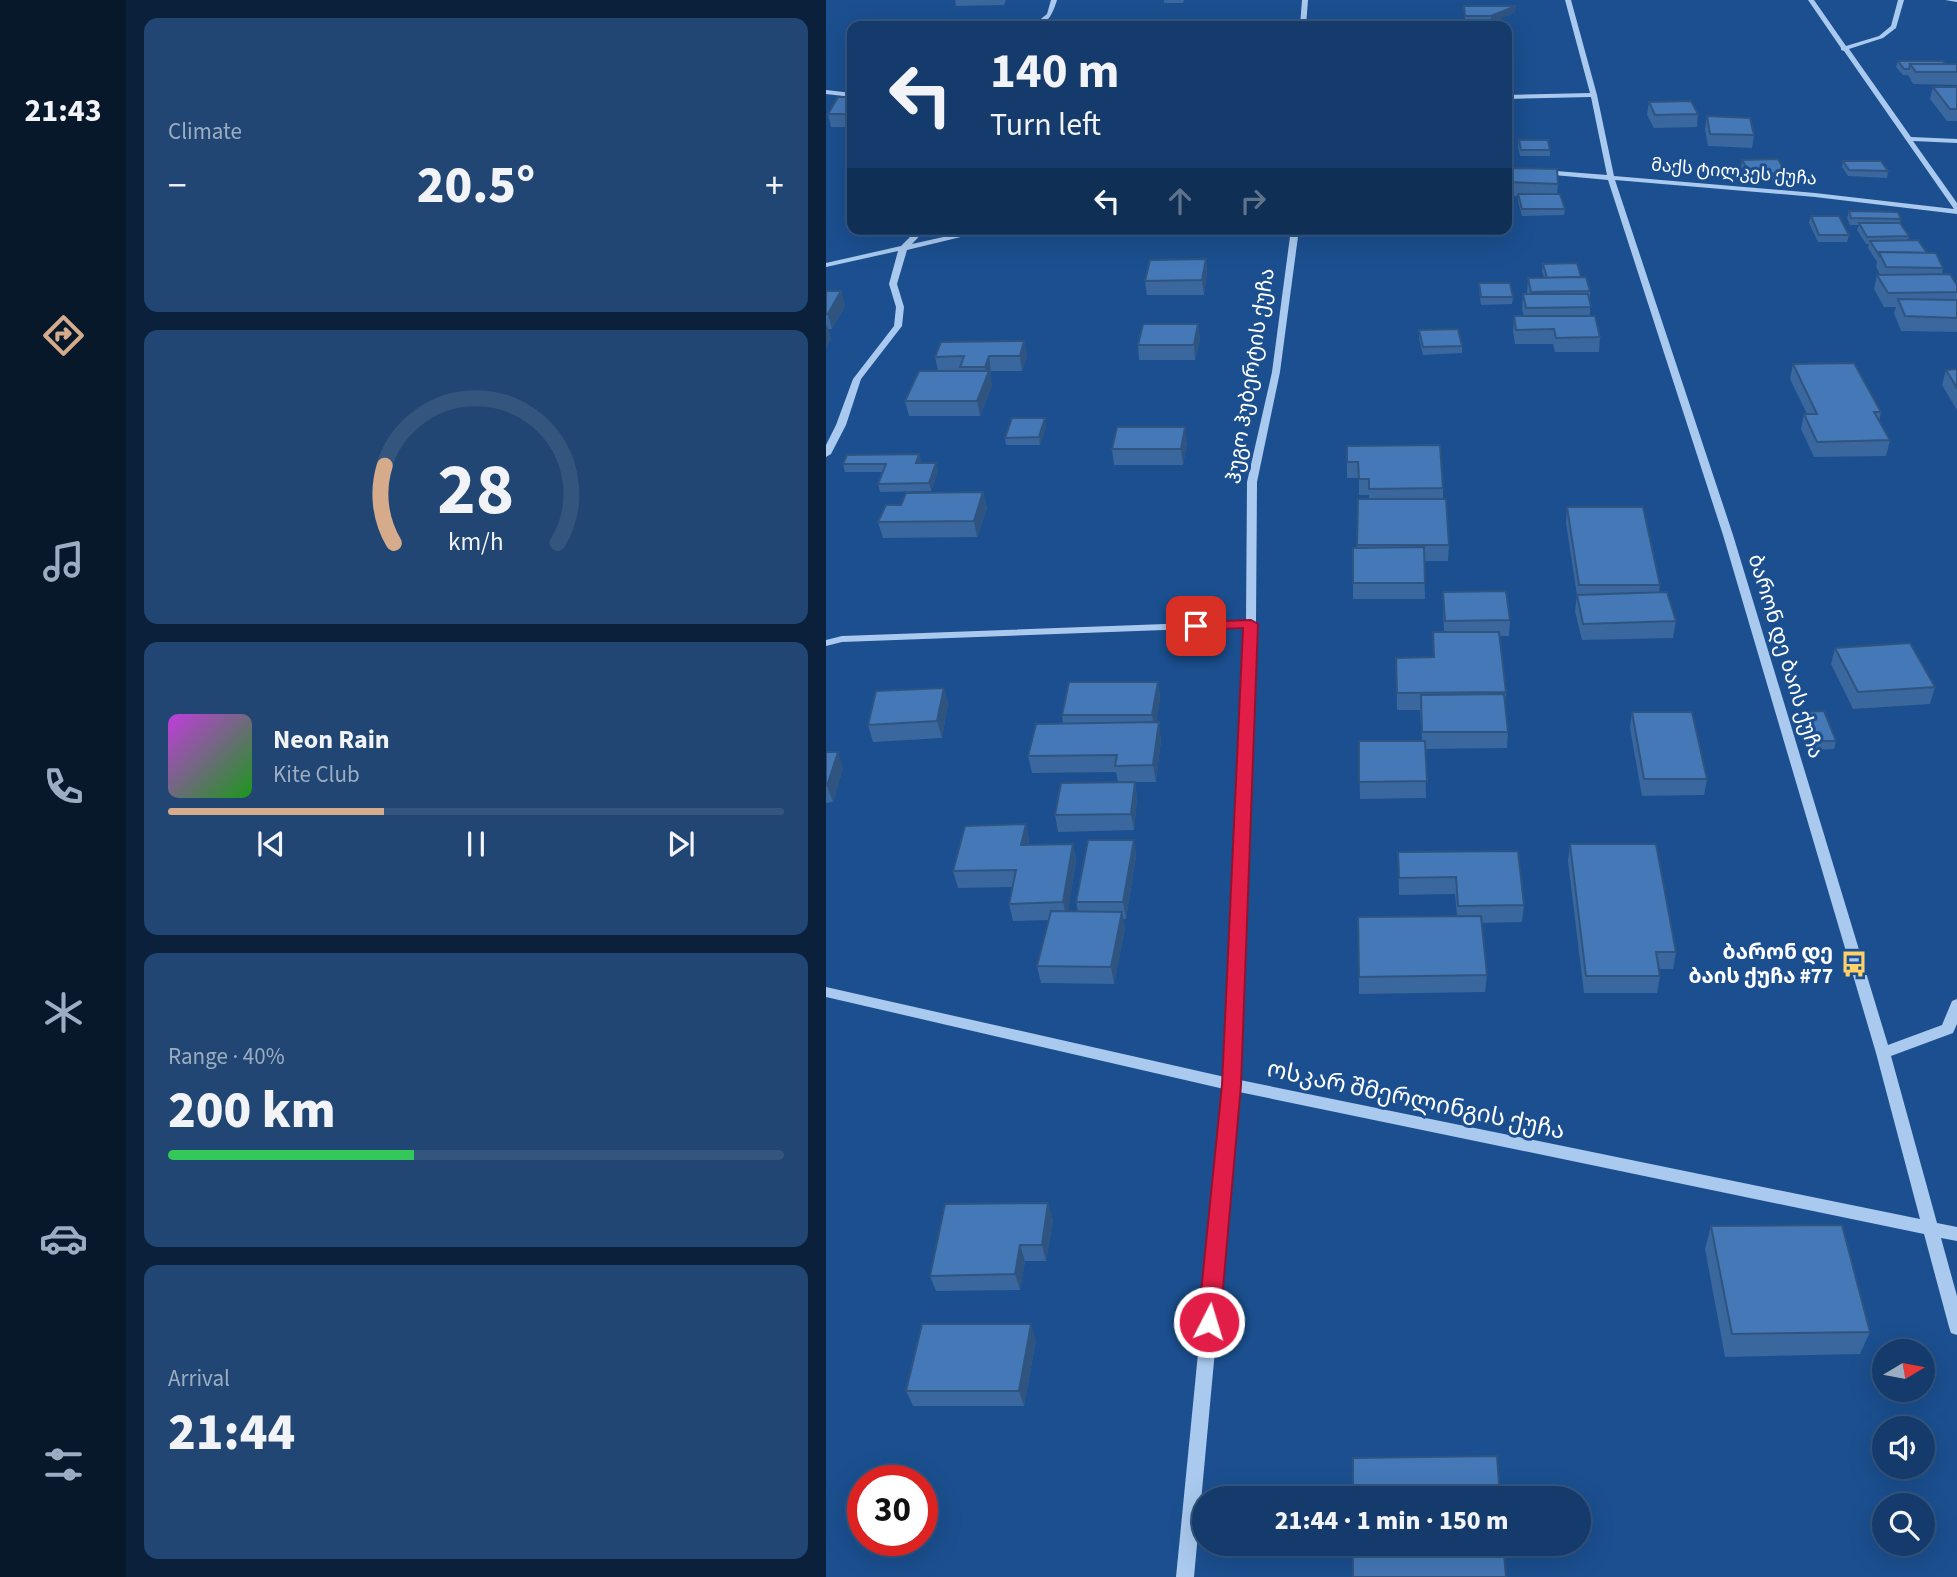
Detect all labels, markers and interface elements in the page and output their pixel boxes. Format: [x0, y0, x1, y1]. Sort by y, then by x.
text: 140 m [990, 37, 1119, 107]
icon: left [875, 49, 966, 140]
text: 21:43 [24, 88, 102, 134]
text: Turn left [990, 102, 1101, 148]
text: Climate [168, 115, 242, 148]
text: 20.5° [417, 149, 535, 223]
street label: მაქს ტილკეს ქუჩა [1650, 152, 1818, 192]
text: − [168, 159, 187, 213]
text: + [765, 159, 784, 213]
icon: left [1088, 182, 1126, 220]
icon: ahead [1161, 182, 1199, 220]
icon: right [1234, 182, 1272, 220]
street label: ჰუგო ჰუბერტის ქუჩა [1218, 266, 1282, 486]
icon: directions [39, 311, 88, 360]
text: 28 [438, 438, 514, 542]
text: km/h [448, 523, 504, 559]
icon: music [39, 537, 88, 586]
street label: ბარონ დე ბაის ქუჩა [1741, 550, 1831, 762]
pin [1166, 596, 1226, 656]
icon: arrive [1177, 607, 1215, 645]
text: Neon Rain [273, 721, 390, 758]
text: Kite Club [273, 758, 360, 791]
icon: phone [39, 762, 88, 811]
icon: previous [252, 825, 290, 863]
icon: pause [457, 825, 495, 863]
icon: next [662, 825, 700, 863]
place label: ბარონ დე ბაის ქუჩა #77 [1688, 937, 1833, 991]
bus stop icon: ბარონ დე ბაის ქუჩა #77 [1839, 949, 1869, 979]
icon: climate [39, 988, 88, 1037]
text: Range · 40% [168, 1040, 285, 1073]
street label: ოსკარ შმერლინგის ქუჩა [1264, 1051, 1568, 1149]
text: 200 km [168, 1074, 336, 1148]
icon: car [39, 1214, 88, 1263]
position arrow [1172, 1285, 1246, 1359]
north arrow [1872, 1339, 1936, 1402]
map controls [1872, 1339, 1935, 1556]
text: Arrival [168, 1362, 230, 1395]
text: 21:44 [168, 1396, 295, 1470]
button: sound [1872, 1416, 1935, 1479]
icon: filters [39, 1440, 88, 1489]
speed limit sign: 30 [847, 1465, 938, 1556]
button: search [1872, 1493, 1935, 1556]
text: 21:44 · 1 min · 150 m [1275, 1502, 1508, 1539]

